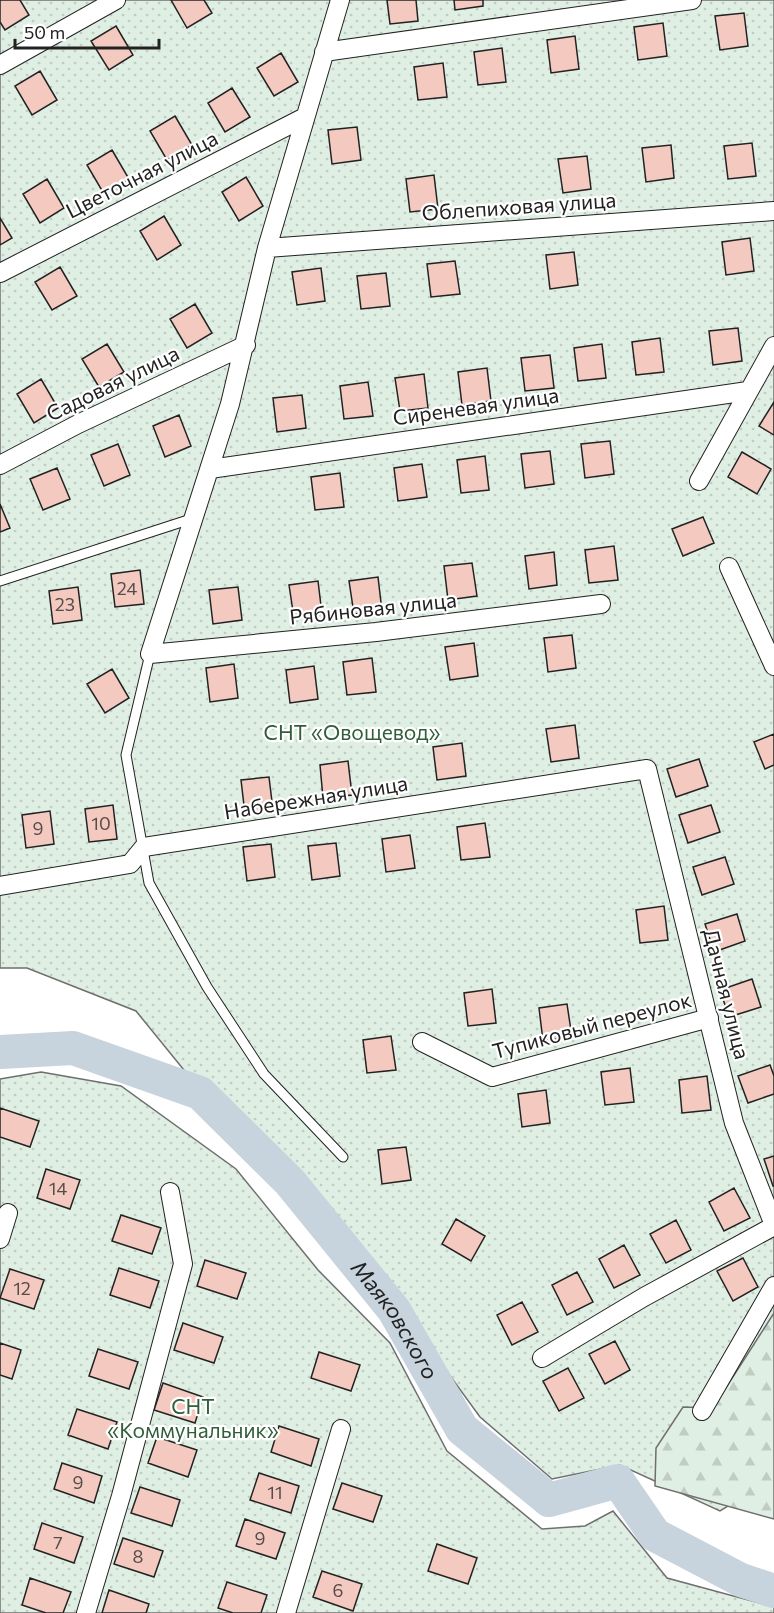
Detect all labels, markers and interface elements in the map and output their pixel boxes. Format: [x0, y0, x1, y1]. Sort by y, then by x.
scale bar [15, 12, 159, 50]
text: 50 m [24, 21, 65, 43]
street label: Цветочная улица [61, 125, 221, 223]
street label: Облепиховая улица [421, 186, 617, 225]
street label: Садовая улица [42, 340, 183, 426]
street label: Сиреневая улица [391, 381, 560, 430]
house number: 24 [117, 577, 137, 599]
street label: Рябиновая улица [288, 586, 458, 629]
house number: 23 [55, 593, 75, 615]
park label: СНТ «Овощевод» [264, 719, 441, 744]
street label: Набережная улица [222, 770, 409, 823]
house number: 10 [91, 812, 111, 834]
house number: 9 [33, 817, 43, 839]
street label: Дачная улица [699, 926, 756, 1062]
street label: Тупиковый переулок [489, 986, 694, 1063]
house number: 14 [49, 1177, 67, 1199]
water label: Маяковского [346, 1254, 445, 1384]
house number: 12 [13, 1277, 31, 1299]
park label: СНТ «Коммунальник» [107, 1393, 279, 1442]
house number: 9 [73, 1471, 83, 1493]
house number: 11 [267, 1481, 283, 1503]
house number: 9 [255, 1527, 265, 1549]
house number: 7 [53, 1531, 63, 1553]
house number: 8 [133, 1545, 144, 1567]
house number: 6 [333, 1579, 343, 1601]

